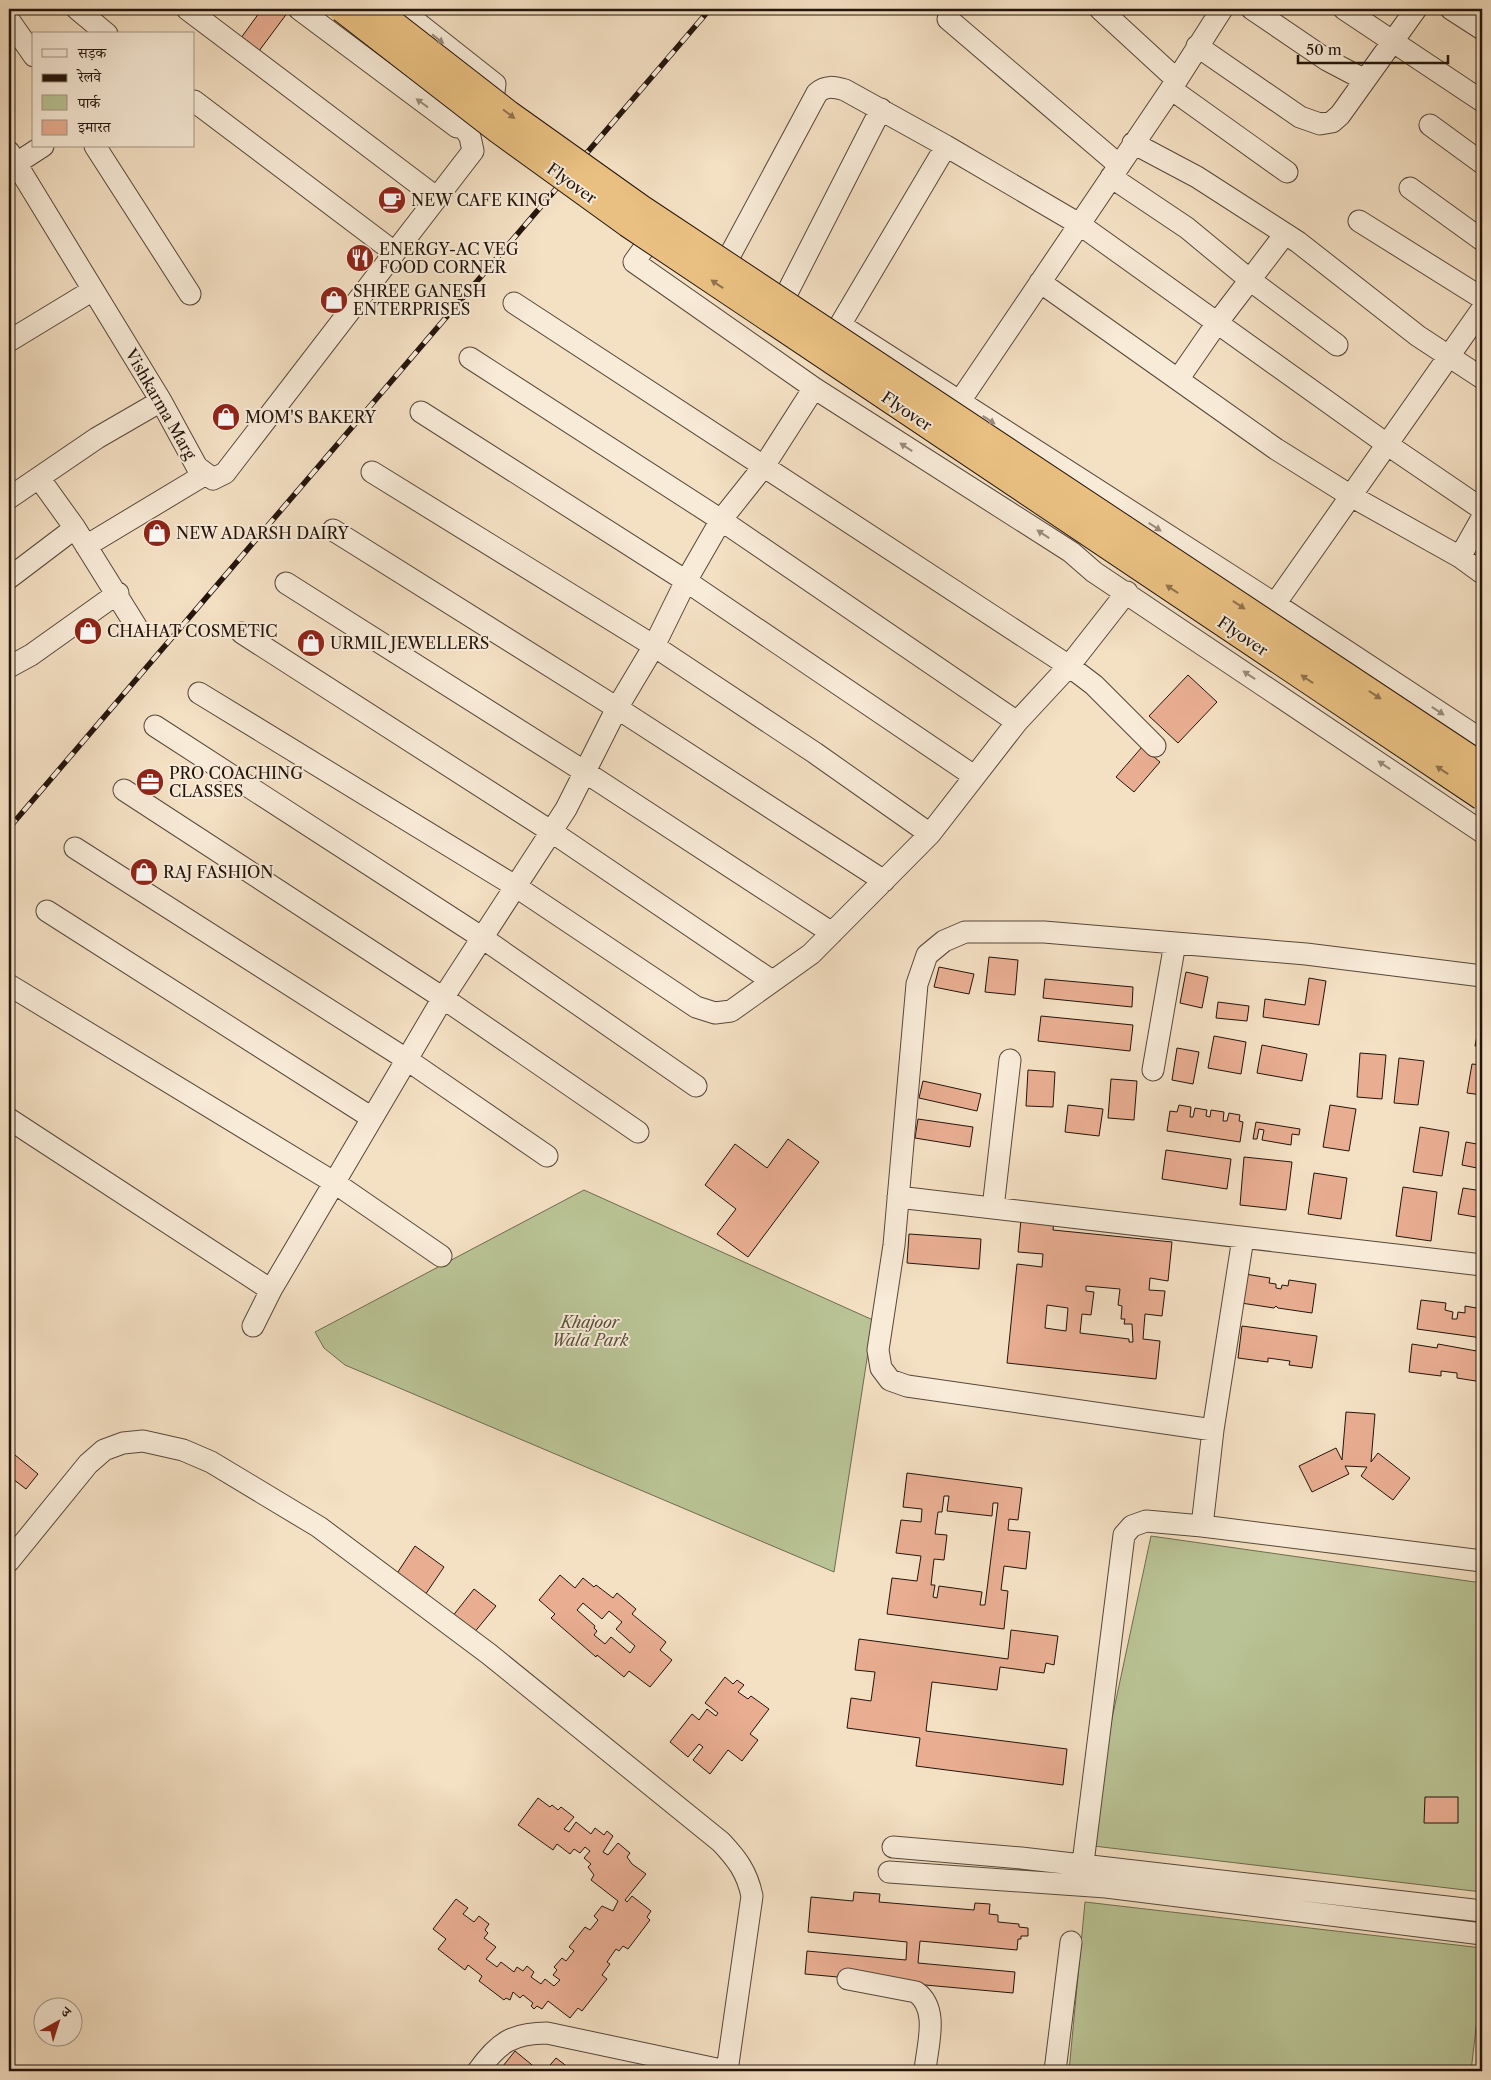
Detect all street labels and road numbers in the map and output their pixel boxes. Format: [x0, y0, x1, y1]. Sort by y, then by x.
street label: Flyover [543, 158, 601, 208]
street label: Vishkarma Marg [121, 344, 201, 463]
street label: Flyover [878, 387, 936, 435]
street label: Flyover [1214, 612, 1272, 660]

